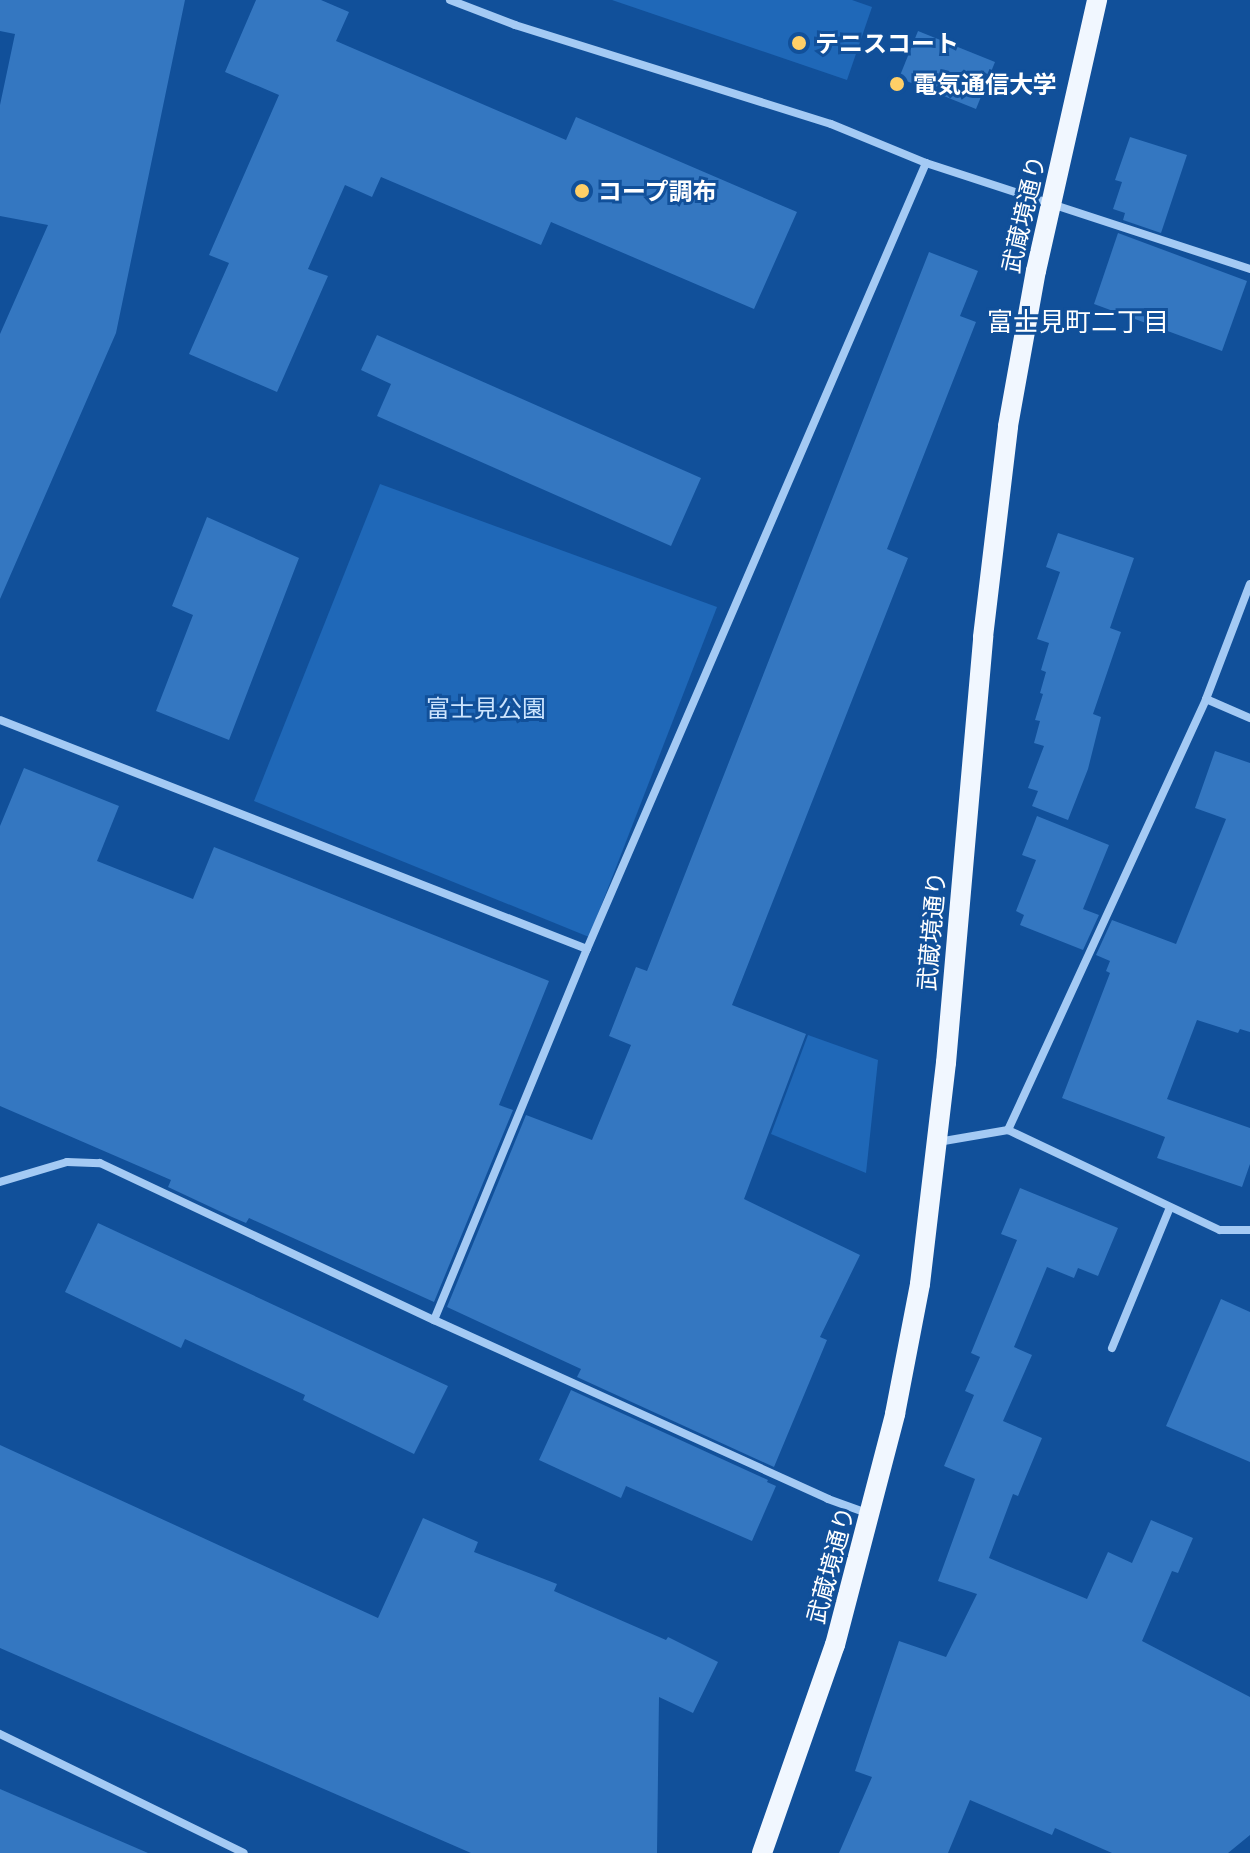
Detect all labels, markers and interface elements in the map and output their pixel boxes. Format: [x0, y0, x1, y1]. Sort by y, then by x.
place label: テニスコート [815, 29, 959, 57]
marker: テニスコート [790, 34, 808, 52]
place label: 電気通信大学 [913, 70, 1057, 98]
marker: 電気通信大学 [888, 75, 906, 93]
street label: 武蔵境通り [995, 152, 1051, 276]
place label: コープ調布 [598, 177, 718, 205]
marker: コープ調布 [573, 182, 591, 200]
district label: 富士見町二丁目 [987, 306, 1169, 338]
park label: 富士見公園 [426, 694, 546, 722]
street label: 武蔵境通り [911, 870, 951, 992]
street label: 武蔵境通り [801, 1503, 859, 1627]

